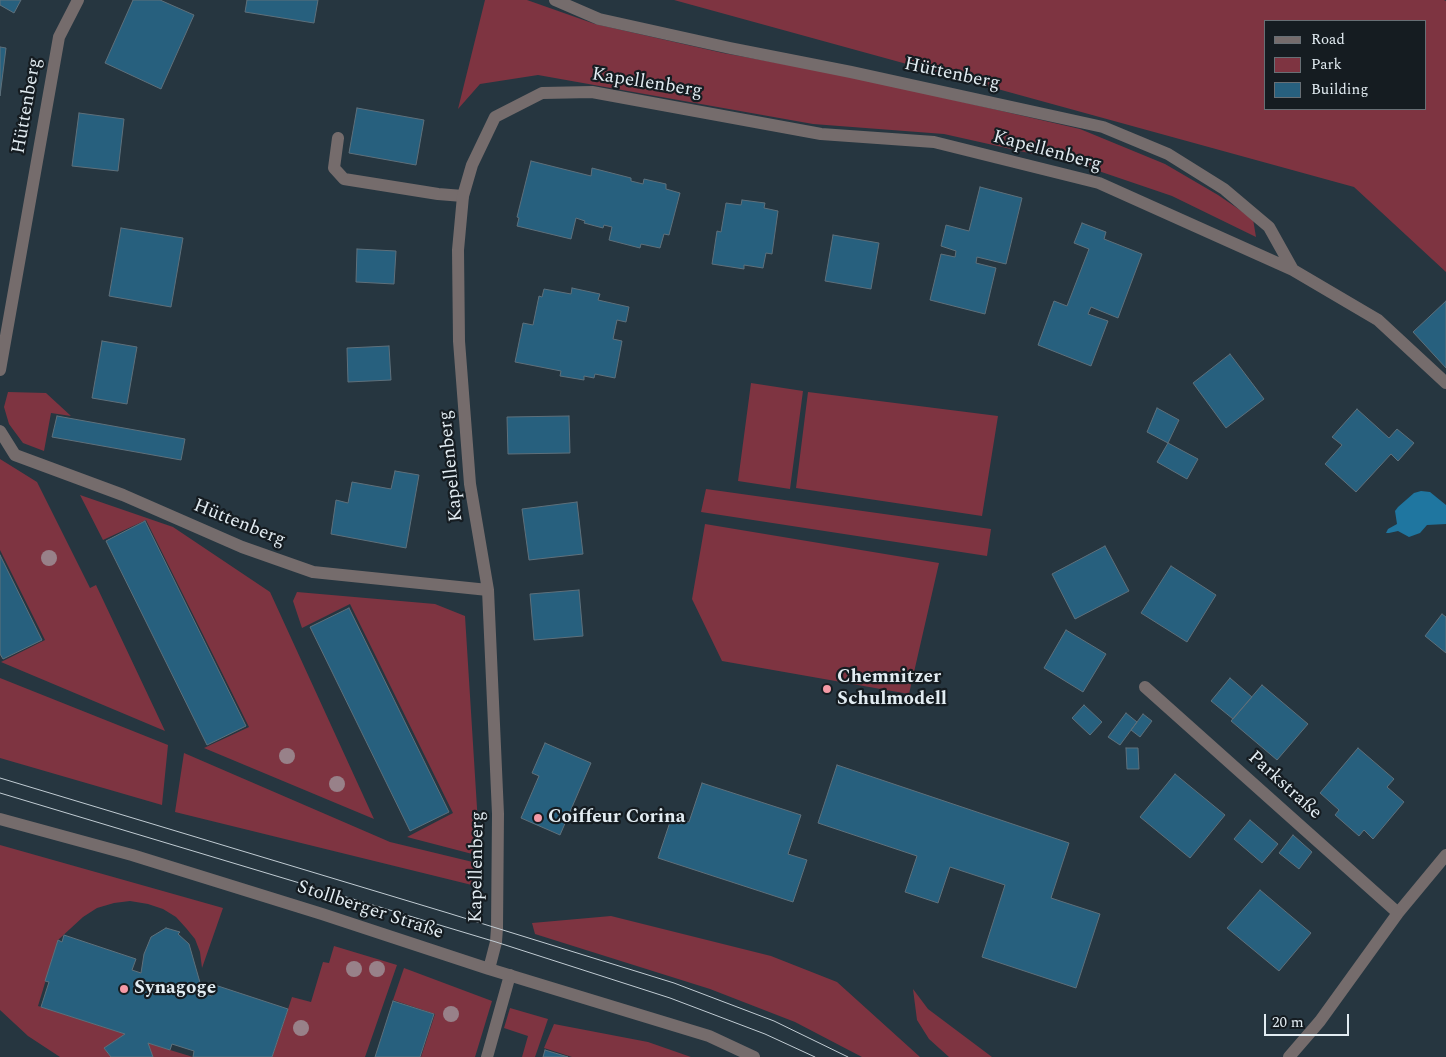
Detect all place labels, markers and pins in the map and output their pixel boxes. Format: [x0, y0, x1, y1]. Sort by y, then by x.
place label: Chemnitzer Schulmodell [837, 667, 947, 711]
marker: Chemnitzer Schulmodell [821, 683, 833, 695]
place label: Coiffeur Corina [548, 807, 685, 829]
marker: Coiffeur Corina [532, 812, 544, 824]
place label: Synagoge [134, 978, 216, 1000]
marker: Synagoge [118, 983, 130, 995]

